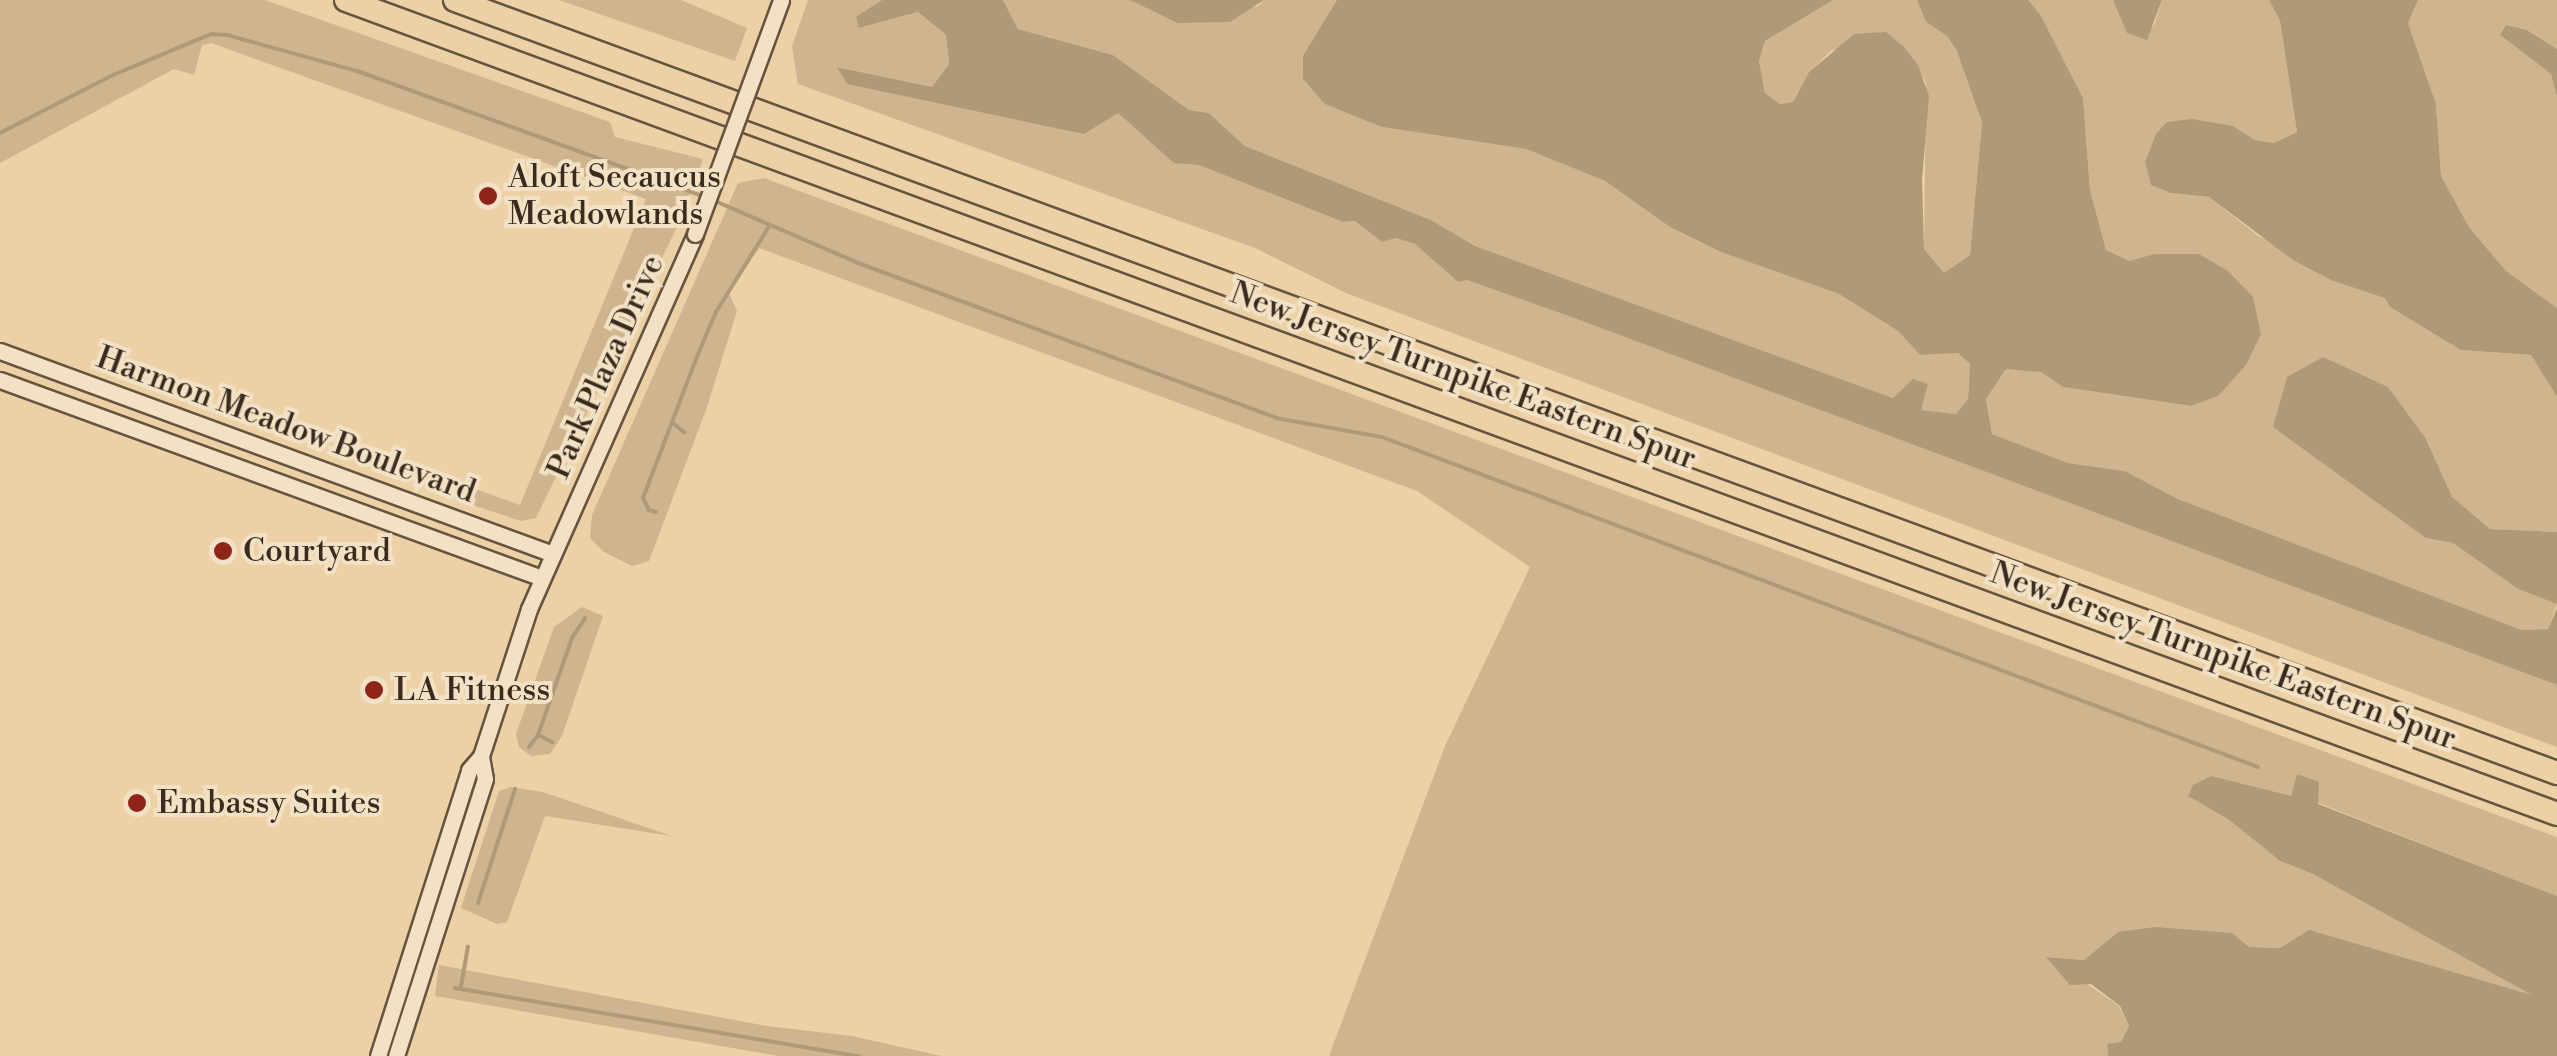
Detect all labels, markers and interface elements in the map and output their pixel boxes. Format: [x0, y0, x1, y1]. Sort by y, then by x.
place label: Aloft Secaucus Meadowlands [508, 159, 721, 234]
marker: Aloft Secaucus Meadowlands [477, 185, 499, 207]
street label: Park Plaza Drive [540, 249, 672, 485]
street label: New Jersey Turnpike Eastern Spur [1225, 274, 1701, 478]
street label: Harmon Meadow Boulevard [91, 338, 481, 512]
place label: Courtyard [243, 532, 391, 570]
marker: Courtyard [212, 540, 234, 562]
street label: New Jersey Turnpike Eastern Spur [1985, 554, 2461, 758]
place label: LA Fitness [394, 671, 550, 709]
marker: LA Fitness [363, 679, 385, 701]
place label: Embassy Suites [157, 784, 380, 822]
marker: Embassy Suites [126, 792, 148, 814]

